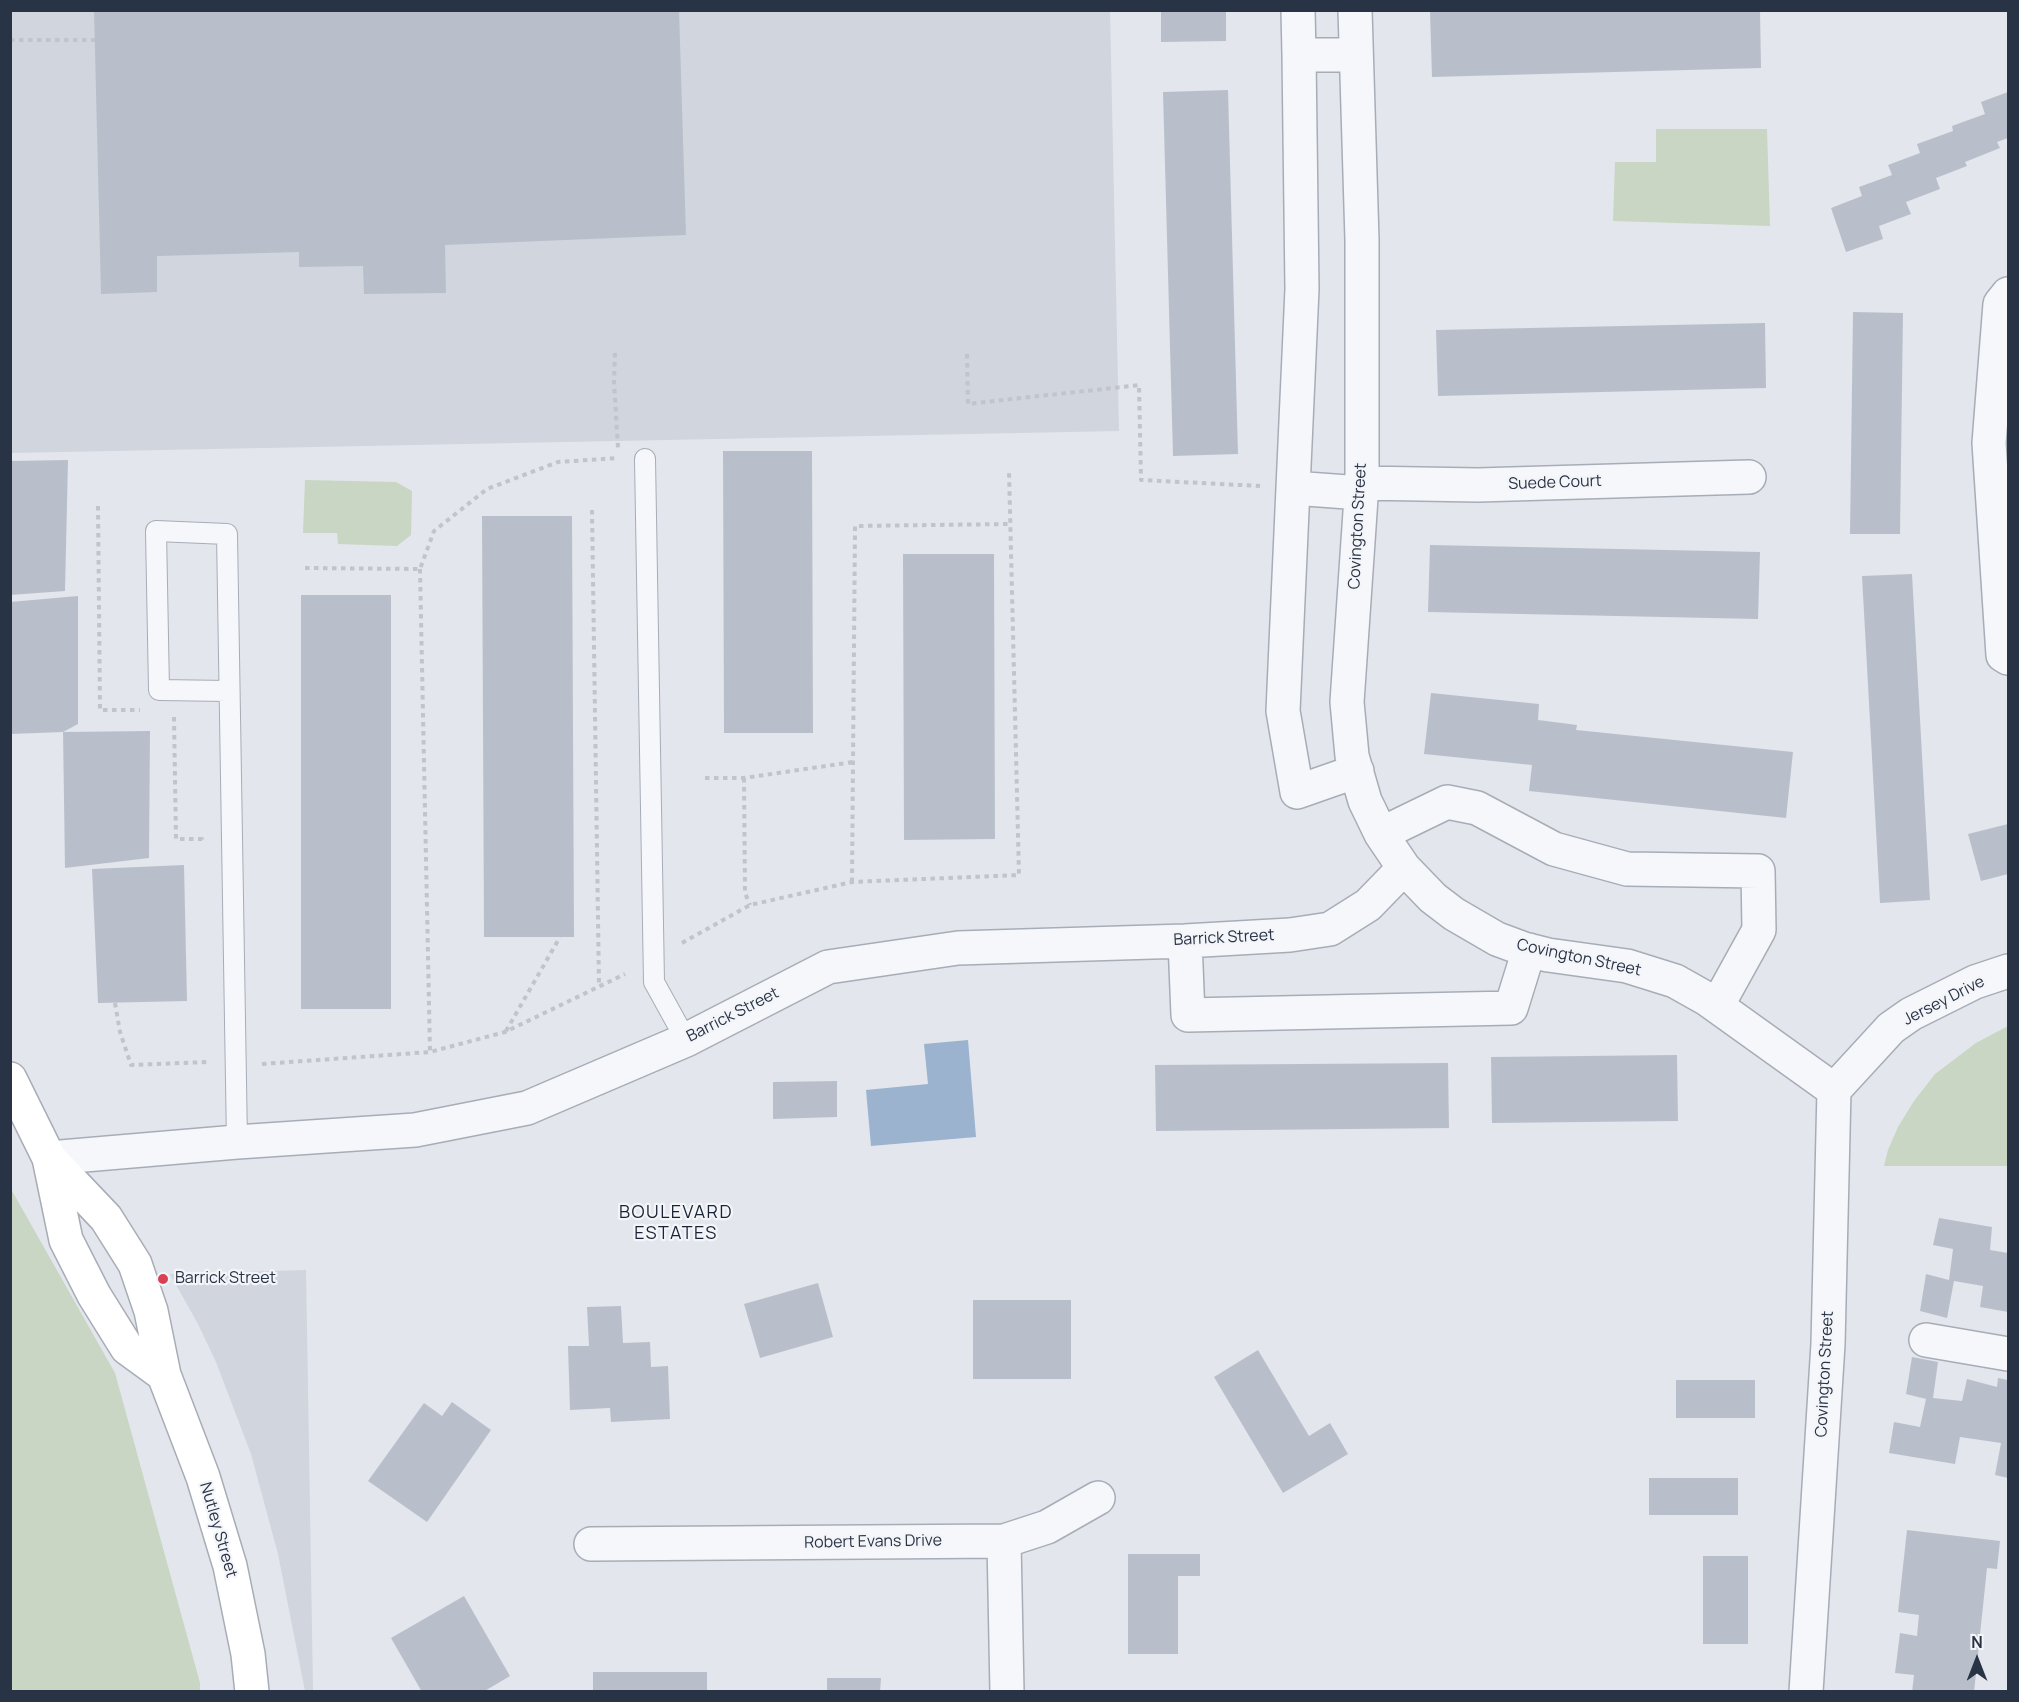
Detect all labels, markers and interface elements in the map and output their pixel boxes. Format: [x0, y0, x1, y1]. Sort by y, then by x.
street label: Covington Street [1345, 462, 1371, 590]
street label: Suede Court [1508, 472, 1602, 494]
street label: Barrick Street [1173, 926, 1275, 950]
street label: Covington Street [1515, 935, 1643, 981]
street label: Jersey Drive [1900, 972, 1988, 1030]
street label: Barrick Street [684, 984, 782, 1046]
district label: BOULEVARD ESTATES [619, 1202, 733, 1244]
place label: Barrick Street [175, 1269, 276, 1289]
marker: Barrick Street [156, 1272, 170, 1286]
street label: Covington Street [1812, 1310, 1838, 1438]
street label: Nutley Street [195, 1480, 241, 1580]
street label: Robert Evans Drive [804, 1531, 942, 1553]
north arrow [1947, 1630, 2007, 1690]
text: N [1971, 1631, 1983, 1653]

